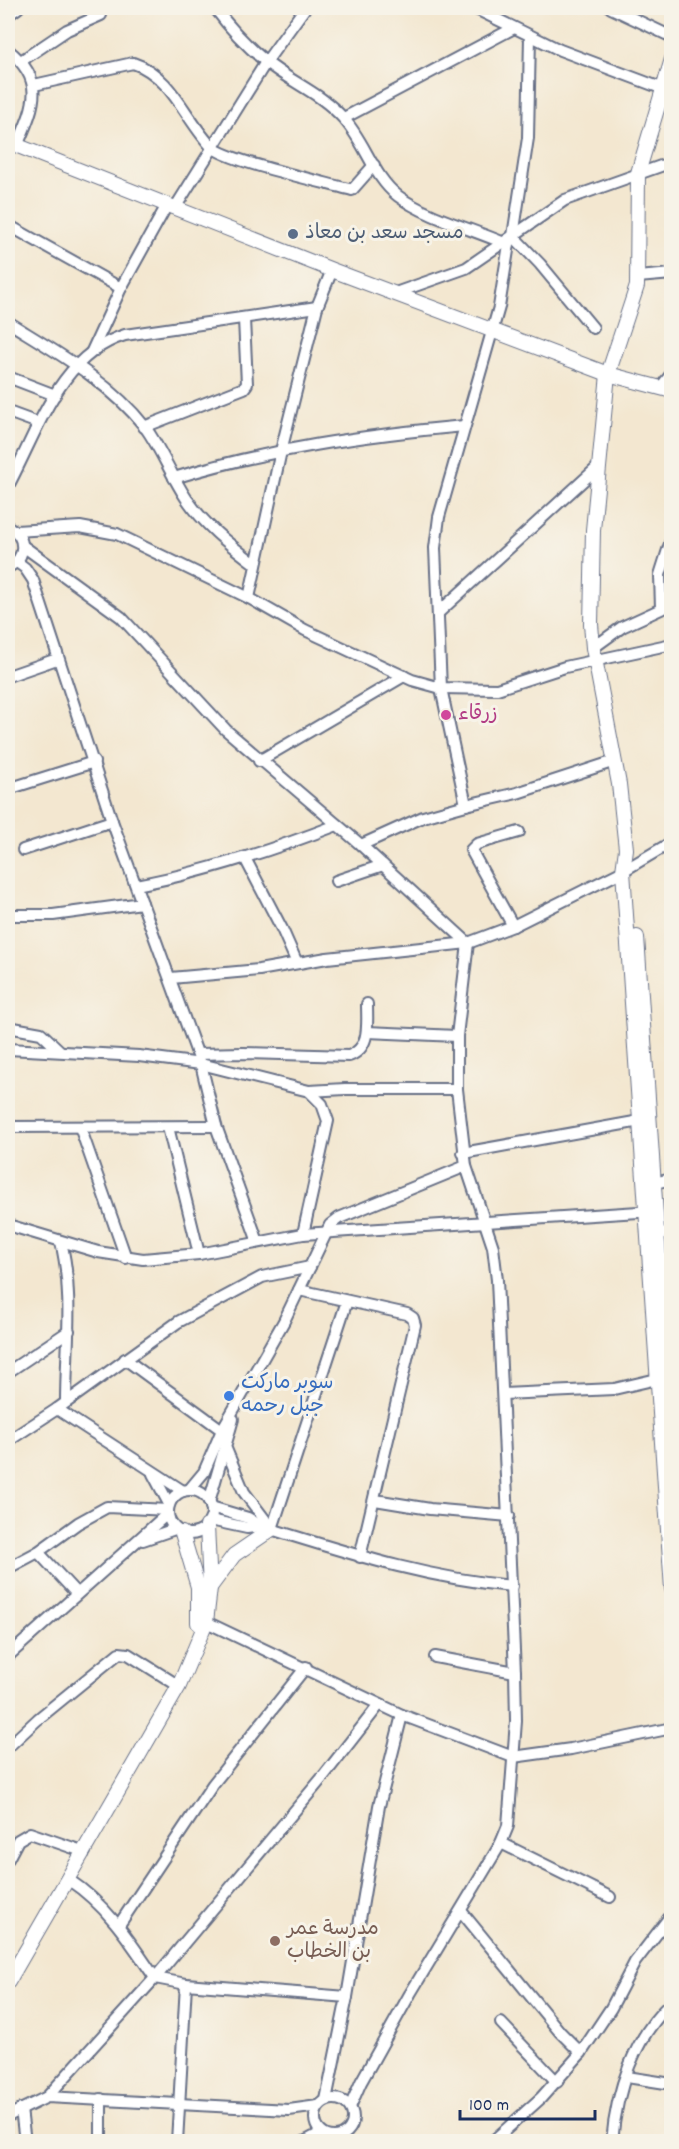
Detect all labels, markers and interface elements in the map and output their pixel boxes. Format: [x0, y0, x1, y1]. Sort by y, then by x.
place label: مسجد سعد بن معاذ [305, 220, 464, 248]
marker: مسجد سعد بن معاذ [286, 227, 300, 241]
place label: زرقاء [458, 701, 498, 729]
marker: زرقاء [439, 708, 453, 722]
place label: سوبر ماركت جبل رحمه [241, 1370, 333, 1421]
marker: سوبر ماركت جبل رحمه [222, 1389, 236, 1403]
place label: مدرسة عمر بن الخطاب [285, 1916, 379, 1967]
marker: مدرسة عمر بن الخطاب [268, 1934, 282, 1948]
scale bar [460, 2083, 595, 2121]
text: 100 m [469, 2094, 509, 2119]

